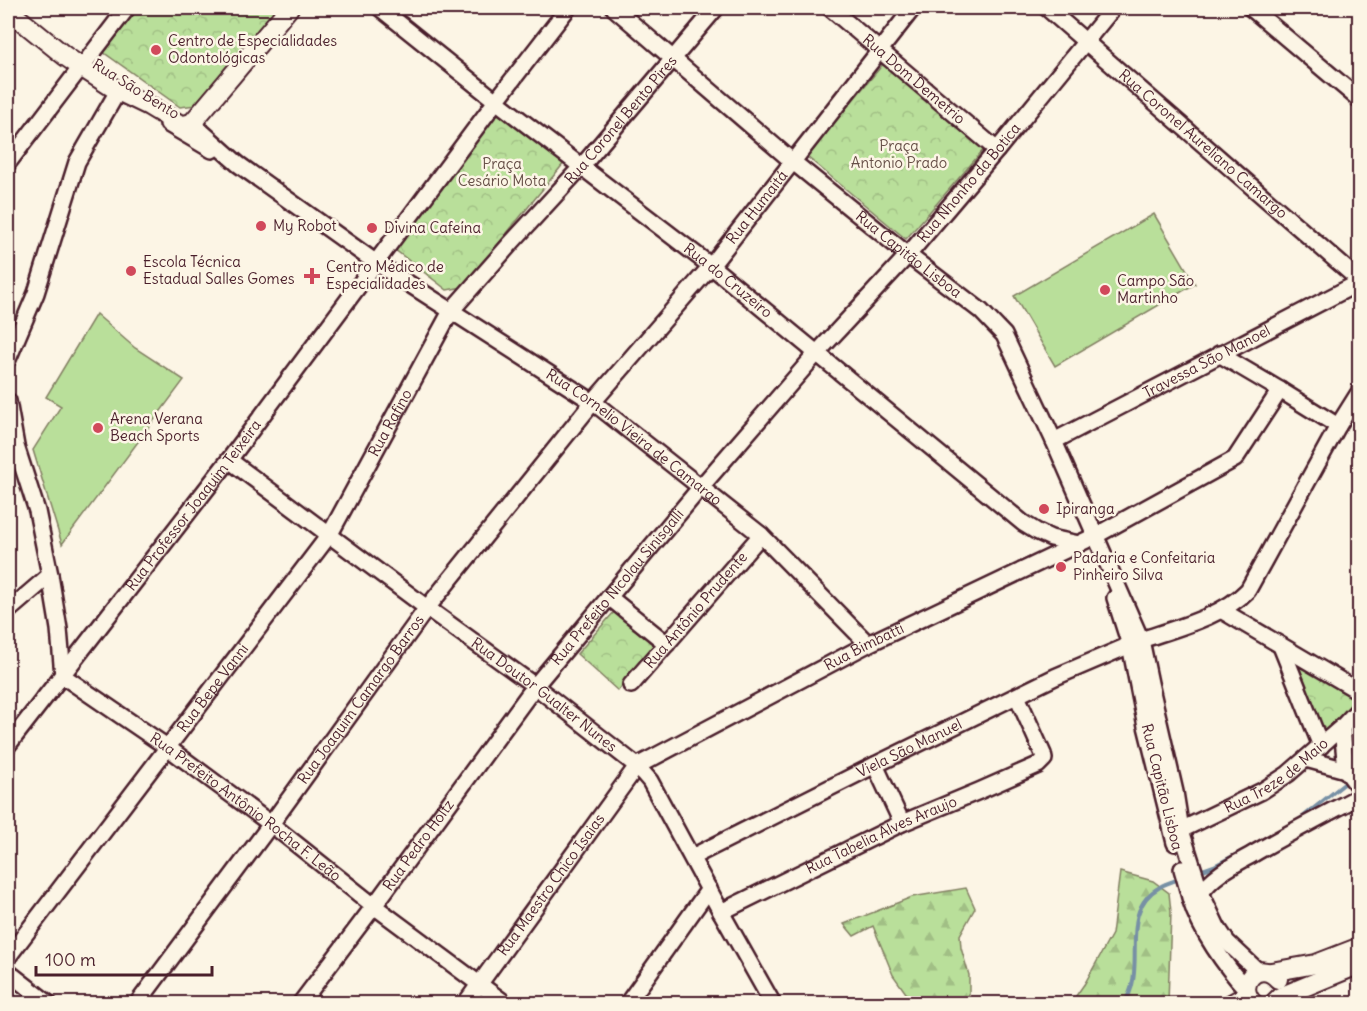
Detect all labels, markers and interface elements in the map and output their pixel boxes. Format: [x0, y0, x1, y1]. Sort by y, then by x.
street label: Rua Dom Demetrio [859, 30, 969, 128]
place label: Centro de Especialidades Odontológicas [168, 31, 337, 67]
marker: Centro de Especialidades Odontológicas [149, 43, 163, 57]
street label: Rua Coronel Bento Pires [560, 51, 681, 188]
street label: Rua São Bento [89, 54, 183, 123]
street label: Rua Coronel Aureliano Camargo [1115, 65, 1292, 222]
street label: Rua Nhonho da Botica [913, 118, 1025, 246]
park label: Praça Antonio Prado [851, 136, 947, 172]
park label: Praça Cesário Mota [458, 154, 547, 190]
street label: Rua Humaitá [722, 166, 792, 248]
street label: Rua Capitão Lisboa [852, 206, 966, 302]
place label: My Robot [273, 216, 337, 235]
place label: Divina Cafeína [384, 218, 481, 237]
marker: My Robot [254, 219, 268, 233]
marker: Divina Cafeína [365, 221, 379, 235]
street label: Rua do Cruzeiro [680, 239, 777, 322]
place label: Escola Técnica Estadual Salles Gomes [143, 252, 295, 288]
place label: Centro Médico de Especialidades [326, 257, 444, 293]
marker: Escola Técnica Estadual Salles Gomes [124, 264, 138, 278]
marker: Centro Médico de Especialidades [303, 267, 321, 285]
place label: Campo São Martinho [1117, 271, 1194, 307]
marker: Campo São Martinho [1098, 283, 1112, 297]
street label: Travessa São Manoel [1140, 320, 1273, 402]
street label: Rua Cornelio Vieira de Camargo [543, 364, 726, 509]
street label: Rua Rafino [364, 386, 416, 460]
place label: Arena Verana Beach Sports [110, 409, 203, 445]
street label: Rua Professor Joaquim Teixeira [121, 415, 265, 594]
marker: Arena Verana Beach Sports [91, 421, 105, 435]
place label: Ipiranga [1056, 499, 1115, 518]
marker: Ipiranga [1037, 502, 1051, 516]
street label: Rua Prefeito Nicolau Sinisgalli [546, 505, 688, 669]
street label: Rua Antônio Prudente [640, 548, 751, 672]
place label: Padaria e Confeitaria Pinheiro Silva [1073, 548, 1216, 584]
marker: Padaria e Confeitaria Pinheiro Silva [1054, 560, 1068, 574]
street label: Rua Joaquim Camargo Barros [293, 611, 428, 788]
street label: Rua Bimbatti [821, 618, 907, 675]
street label: Rua Doutor Gualter Nunes [468, 633, 621, 756]
street label: Rua Bepe Vanni [172, 640, 252, 736]
street label: Viela São Manuel [853, 714, 965, 782]
street label: Rua Capitão Lisboa [1138, 722, 1187, 853]
street label: Rua Prefeito Antônio Rocha F. Leão [147, 728, 345, 885]
street label: Rua Treze de Maio [1221, 733, 1332, 817]
street label: Rua Tabelia Alves Araujo [803, 791, 960, 878]
street label: Rua Pedro Holtz [378, 796, 458, 894]
street label: Rua Maestro Chico Isaias [493, 810, 609, 959]
scale bar [36, 939, 212, 977]
text: 100 m [45, 948, 96, 971]

